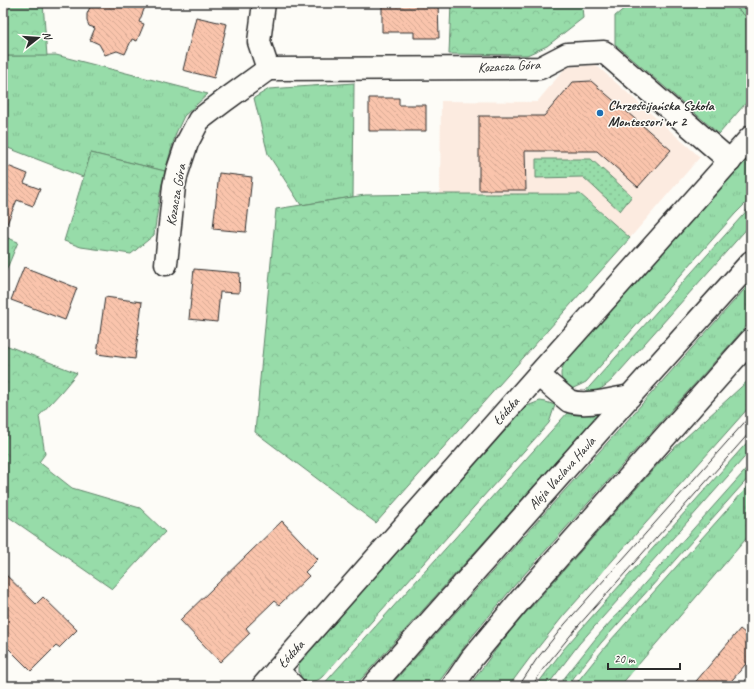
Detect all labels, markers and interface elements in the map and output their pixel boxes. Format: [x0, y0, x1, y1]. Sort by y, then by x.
north arrow [18, 18, 58, 58]
text: N [40, 30, 56, 42]
street label: Kozacza Góra [477, 56, 542, 76]
place label: Chrześcijańska Szkoła Montessori nr 2 [608, 97, 716, 130]
marker: Chrześcijańska Szkoła Montessori nr 2 [595, 108, 605, 118]
street label: Kozacza Góra [162, 162, 190, 227]
street label: Łódzka [489, 393, 524, 429]
street label: Aleja Vaclava Havla [525, 432, 600, 513]
street label: Łódzka [274, 636, 309, 672]
scale bar [608, 645, 680, 671]
text: 20 m [614, 651, 636, 667]

